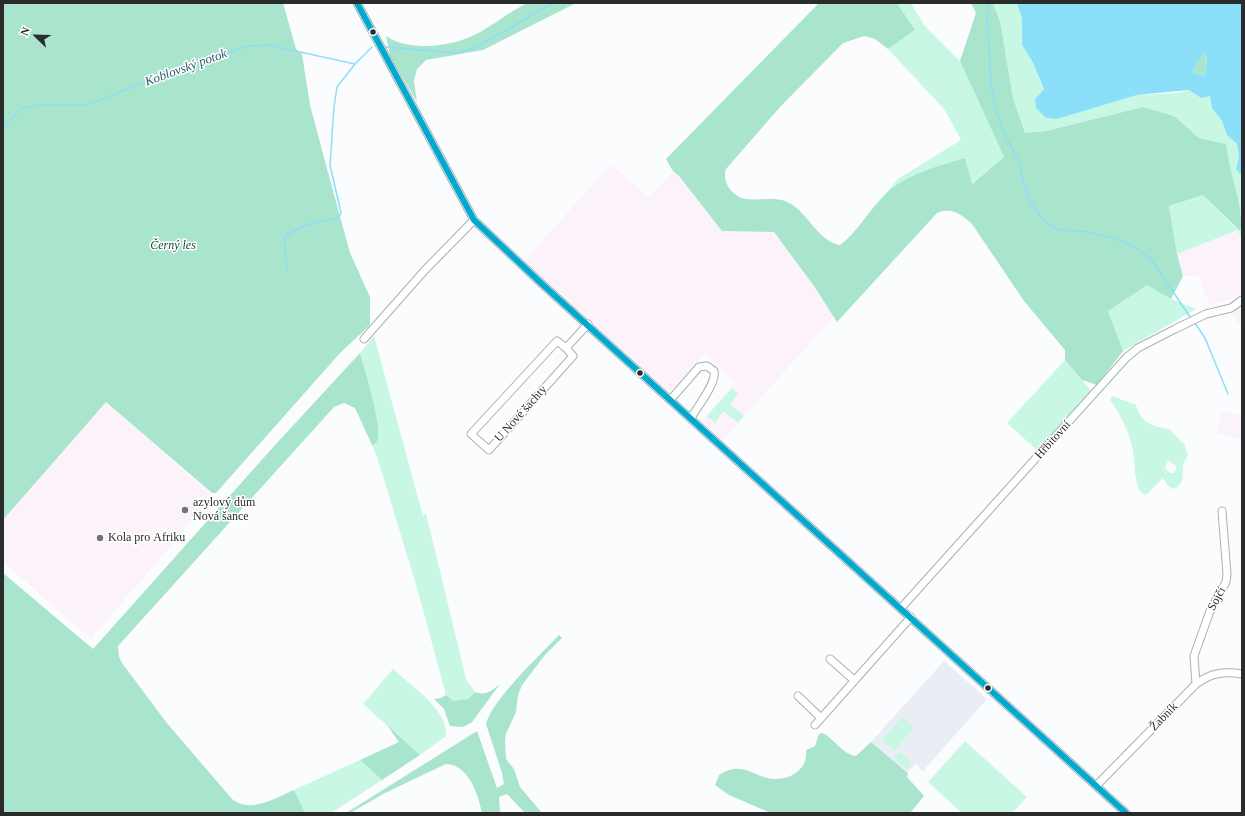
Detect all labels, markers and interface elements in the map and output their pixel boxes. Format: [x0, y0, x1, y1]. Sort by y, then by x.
north arrow [16, 16, 56, 56]
text: N [18, 25, 32, 37]
unlabelled marker [368, 27, 378, 37]
water label: Koblovský potok [143, 46, 229, 90]
park label: Černý les [150, 239, 196, 253]
unlabelled marker [635, 368, 645, 378]
street label: U Nové šachty [492, 383, 550, 445]
street label: Hřbitovní [1032, 418, 1074, 462]
place label: azylový dům Nová šance [193, 496, 255, 524]
marker: azylový dům Nová šance [180, 505, 190, 515]
place label: Kola pro Afriku [108, 531, 185, 545]
marker: Kola pro Afriku [95, 533, 105, 543]
street label: Sojčí [1205, 585, 1229, 613]
unlabelled marker [983, 683, 993, 693]
street label: Žabník [1147, 700, 1181, 734]

